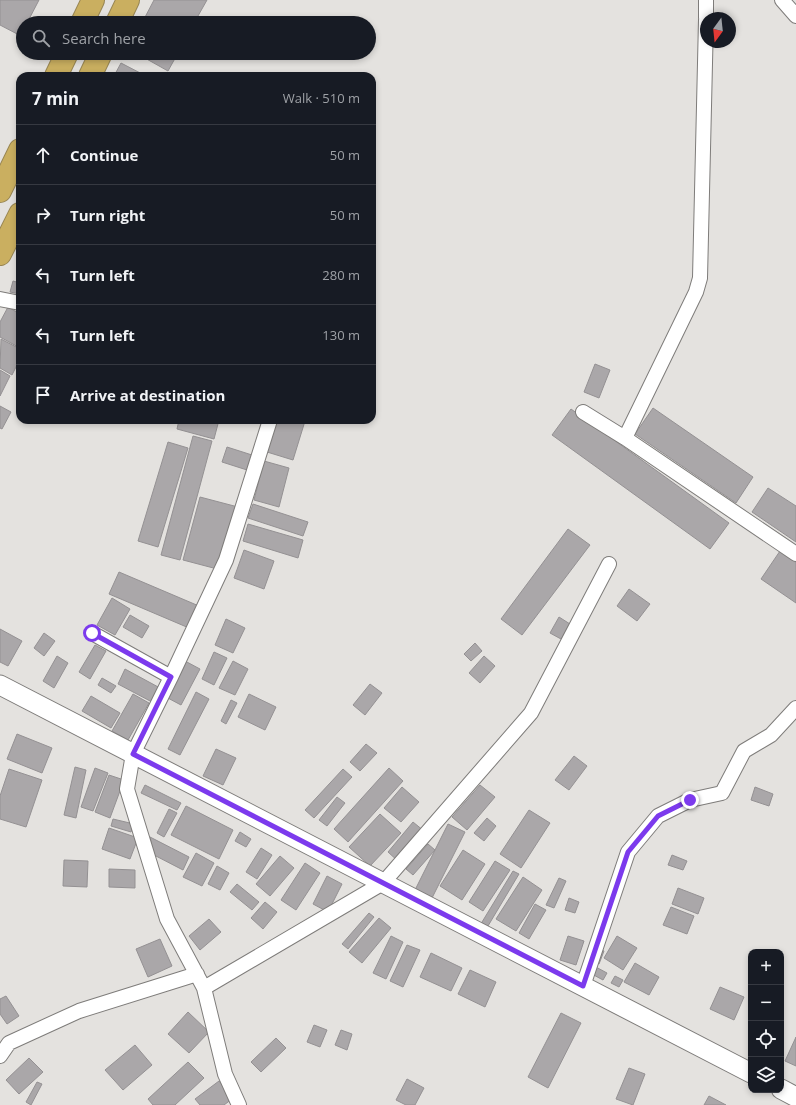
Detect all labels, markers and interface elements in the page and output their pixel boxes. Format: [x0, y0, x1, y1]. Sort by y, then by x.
north arrow [700, 12, 736, 48]
search box [16, 16, 376, 60]
icon: search [30, 27, 52, 49]
text: Search here [62, 28, 146, 48]
text: 7 min [32, 87, 79, 110]
text: Walk · 510 m [283, 89, 360, 107]
icon: ahead [32, 144, 54, 166]
text: Continue [70, 145, 138, 165]
text: 50 m [330, 146, 360, 164]
icon: right [32, 204, 54, 226]
text: Turn right [70, 205, 145, 225]
text: 50 m [330, 206, 360, 224]
icon: left [32, 264, 54, 286]
text: Turn left [70, 265, 135, 285]
text: 280 m [322, 266, 360, 284]
icon: left [32, 324, 54, 346]
text: Turn left [70, 325, 135, 345]
text: 130 m [322, 326, 360, 344]
icon: arrive [32, 384, 54, 406]
text: Arrive at destination [70, 385, 225, 405]
route start [83, 624, 101, 642]
route end [681, 791, 699, 809]
map controls [748, 949, 784, 1093]
button: + [748, 949, 784, 985]
button: − [748, 985, 784, 1021]
button: locate [748, 1021, 784, 1057]
button: layers [748, 1057, 784, 1093]

